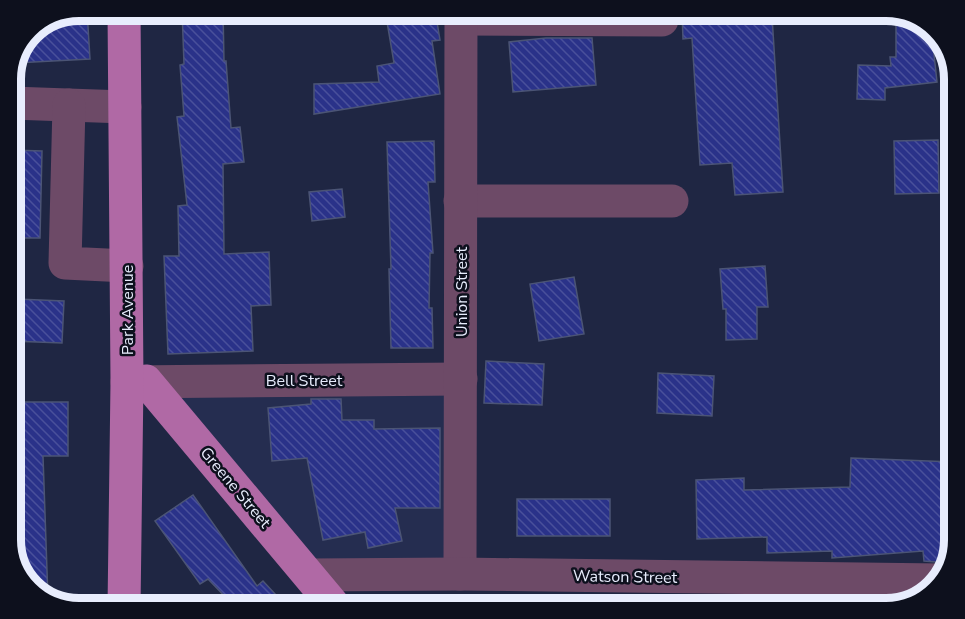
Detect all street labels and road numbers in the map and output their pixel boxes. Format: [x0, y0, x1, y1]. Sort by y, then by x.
street label: Union Street [451, 247, 473, 337]
street label: Park Avenue [117, 265, 139, 355]
street label: Bell Street [266, 370, 343, 392]
street label: Greene Street [195, 442, 276, 533]
street label: Watson Street [573, 565, 678, 589]

